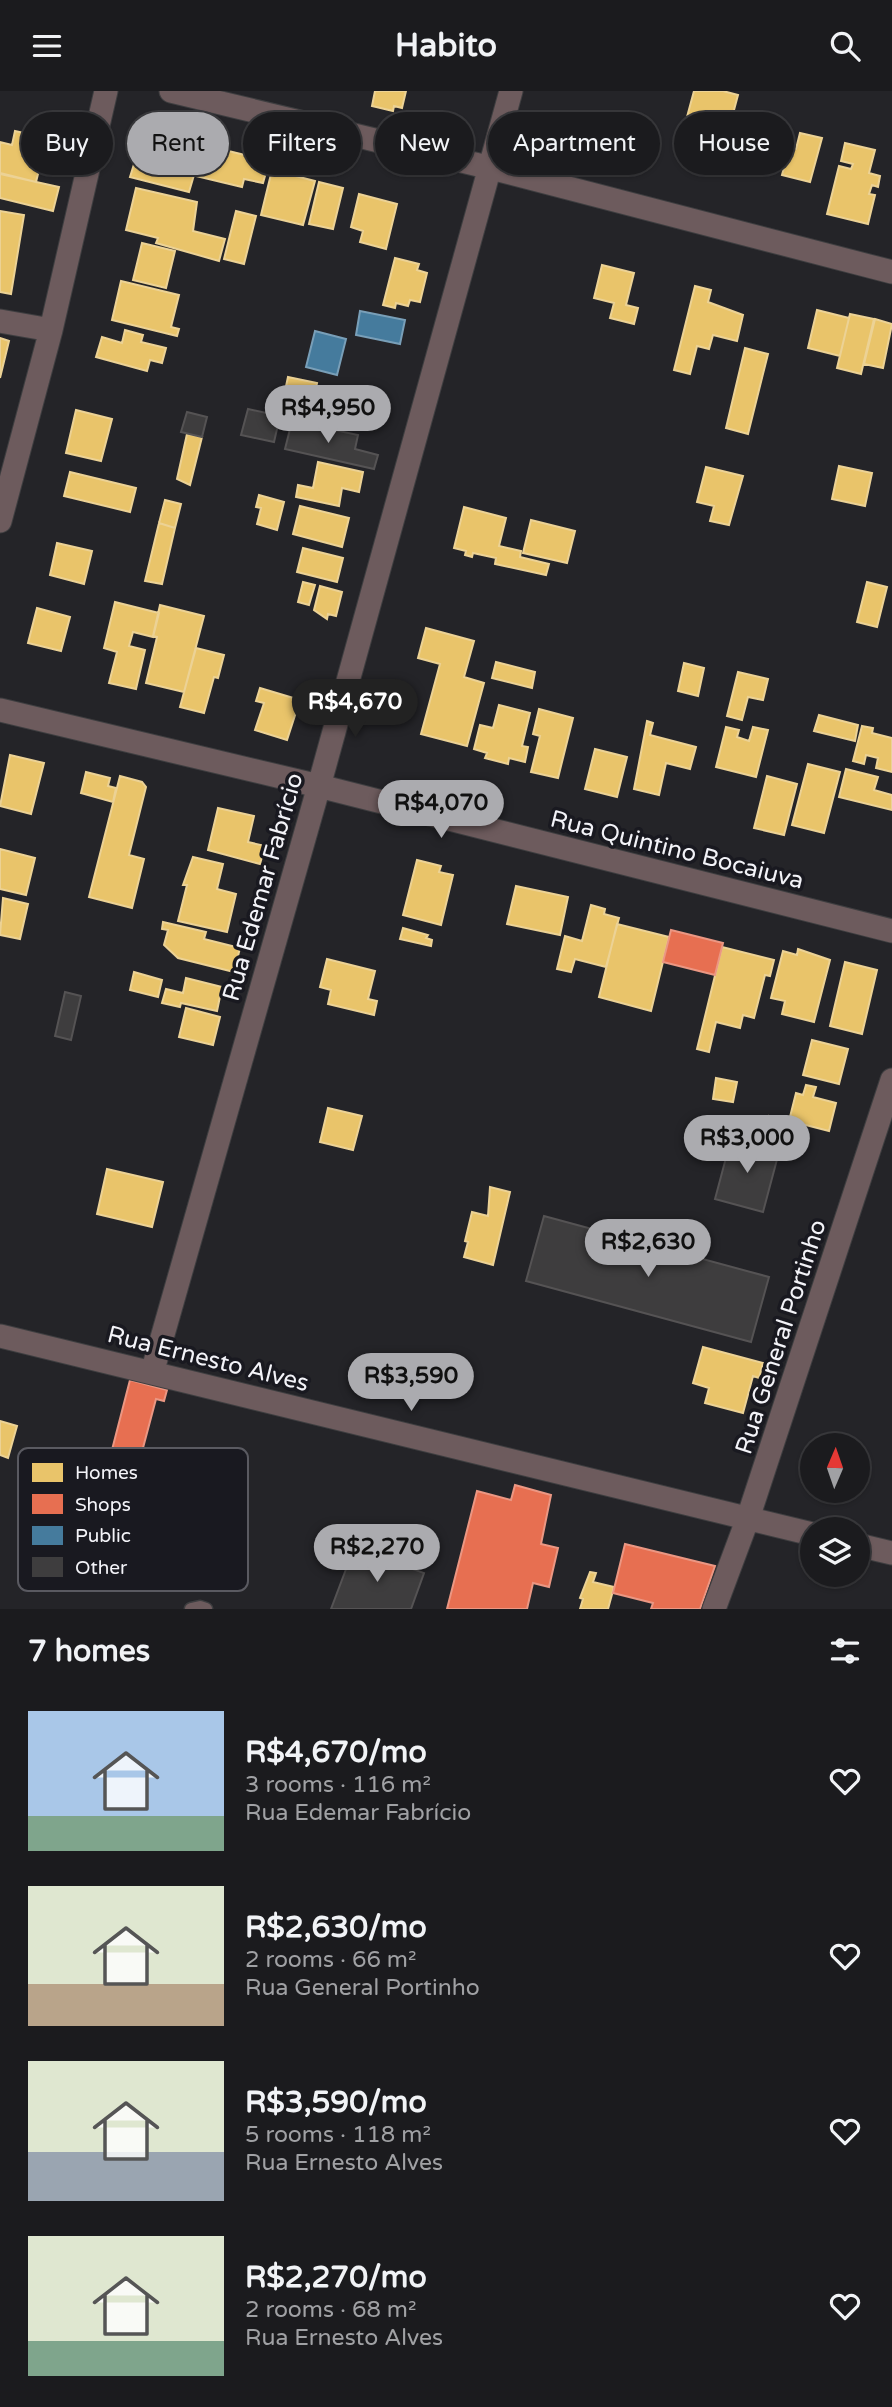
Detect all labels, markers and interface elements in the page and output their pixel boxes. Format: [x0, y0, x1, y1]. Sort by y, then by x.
icon: menu [28, 27, 66, 65]
text: Habito [395, 27, 497, 65]
icon: search [826, 27, 864, 65]
chip: Buy [21, 112, 113, 175]
chip: Rent [127, 112, 229, 175]
chip: Filters [243, 112, 361, 175]
chip: New [375, 112, 474, 175]
chip: Apartment [488, 112, 660, 175]
chip: House [674, 112, 794, 175]
pin: R$4,950 [263, 385, 393, 445]
text: R$4,950 [281, 394, 375, 422]
pin: R$4,670 [290, 679, 420, 739]
text: R$4,670 [308, 688, 402, 716]
street label: Rua Edemar Fabrício [217, 770, 309, 1004]
pin: R$4,070 [376, 781, 506, 840]
text: R$4,070 [394, 789, 488, 817]
street label: Rua Quintino Bocaiuva [547, 804, 807, 896]
pin: R$3,000 [682, 1115, 812, 1175]
text: R$3,000 [700, 1124, 794, 1152]
street label: Rua General Portinho [729, 1216, 833, 1458]
pin: R$2,630 [583, 1219, 713, 1279]
text: R$2,630 [601, 1228, 695, 1256]
street label: Rua Ernesto Alves [104, 1320, 312, 1398]
pin: R$3,590 [346, 1353, 476, 1413]
text: R$3,590 [364, 1362, 458, 1390]
north arrow [800, 1433, 870, 1503]
map controls [800, 1433, 870, 1587]
legend [18, 1448, 248, 1591]
text: Homes [75, 1462, 138, 1484]
text: Shops [75, 1494, 131, 1516]
button: layers [800, 1517, 870, 1587]
text: Public [75, 1525, 131, 1547]
pin: R$2,270 [312, 1525, 442, 1584]
text: R$2,270 [330, 1533, 424, 1561]
text: Other [75, 1557, 128, 1579]
icon: filters [826, 1632, 864, 1670]
text: 7 homes [28, 1633, 150, 1670]
text: R$4,670/mo [245, 1734, 427, 1771]
icon: home [84, 1739, 168, 1823]
icon: heart [826, 1762, 864, 1800]
text: 3 rooms · 116 m² [245, 1771, 431, 1799]
text: Rua Edemar Fabrício [245, 1799, 471, 1827]
text: R$2,630/mo [245, 1909, 427, 1946]
icon: home [84, 1914, 168, 1998]
icon: heart [826, 1937, 864, 1975]
text: 2 rooms · 66 m² [245, 1946, 416, 1974]
text: Rua General Portinho [245, 1974, 480, 2002]
text: R$3,590/mo [245, 2084, 427, 2121]
icon: home [84, 2089, 168, 2173]
icon: heart [826, 2112, 864, 2150]
text: 5 rooms · 118 m² [245, 2121, 431, 2149]
text: Rua Ernesto Alves [245, 2149, 443, 2177]
text: R$2,270/mo [245, 2259, 427, 2296]
icon: home [84, 2264, 168, 2348]
icon: heart [826, 2287, 864, 2325]
text: 2 rooms · 68 m² [245, 2296, 416, 2324]
text: Rua Ernesto Alves [245, 2324, 443, 2352]

